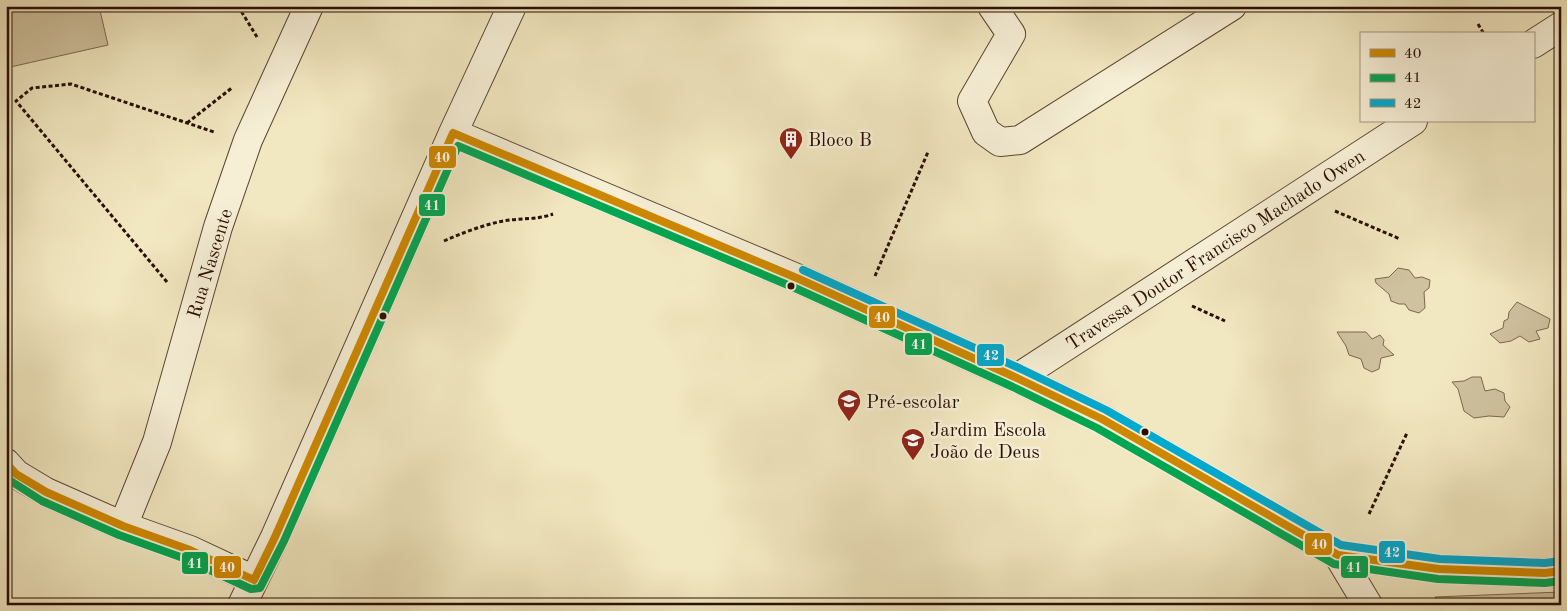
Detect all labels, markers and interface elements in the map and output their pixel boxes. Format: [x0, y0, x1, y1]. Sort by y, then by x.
legend [1360, 32, 1534, 122]
text: 40 [1404, 47, 1421, 62]
text: 41 [1404, 71, 1421, 86]
text: 42 [1404, 97, 1421, 112]
building icon: Bloco B [778, 126, 804, 160]
place label: Bloco B [808, 132, 872, 151]
line badge: 40 [428, 145, 457, 169]
street label: Travessa Doutor Francisco Machado Owen [1064, 147, 1369, 355]
text: 40 [434, 151, 450, 165]
line badge: 41 [418, 193, 446, 217]
text: 41 [424, 199, 440, 213]
street label: Rua Nascente [186, 207, 237, 321]
unlabelled marker [786, 281, 796, 291]
line badge: 40 [868, 305, 896, 329]
unlabelled marker [378, 311, 388, 321]
text: 40 [874, 311, 890, 325]
line badge: 41 [904, 332, 933, 356]
text: 41 [911, 338, 927, 352]
line badge: 42 [976, 343, 1005, 367]
text: 42 [983, 349, 999, 363]
school or university icon: Pré-escolar [836, 388, 862, 422]
place label: Pré-escolar [866, 394, 960, 413]
place label: Jardim Escola João de Deus [930, 422, 1047, 463]
school or university icon: Jardim Escola João de Deus [900, 427, 926, 461]
unlabelled marker [1140, 427, 1150, 437]
line badge: 40 [1304, 532, 1333, 556]
text: 40 [1311, 538, 1327, 552]
line badge: 42 [1378, 540, 1406, 564]
text: 42 [1384, 546, 1400, 560]
line badge: 41 [181, 551, 209, 575]
line badge: 40 [213, 555, 242, 579]
line badge: 41 [1340, 555, 1369, 579]
text: 41 [187, 557, 203, 571]
text: 40 [219, 561, 235, 575]
text: 41 [1346, 561, 1362, 575]

